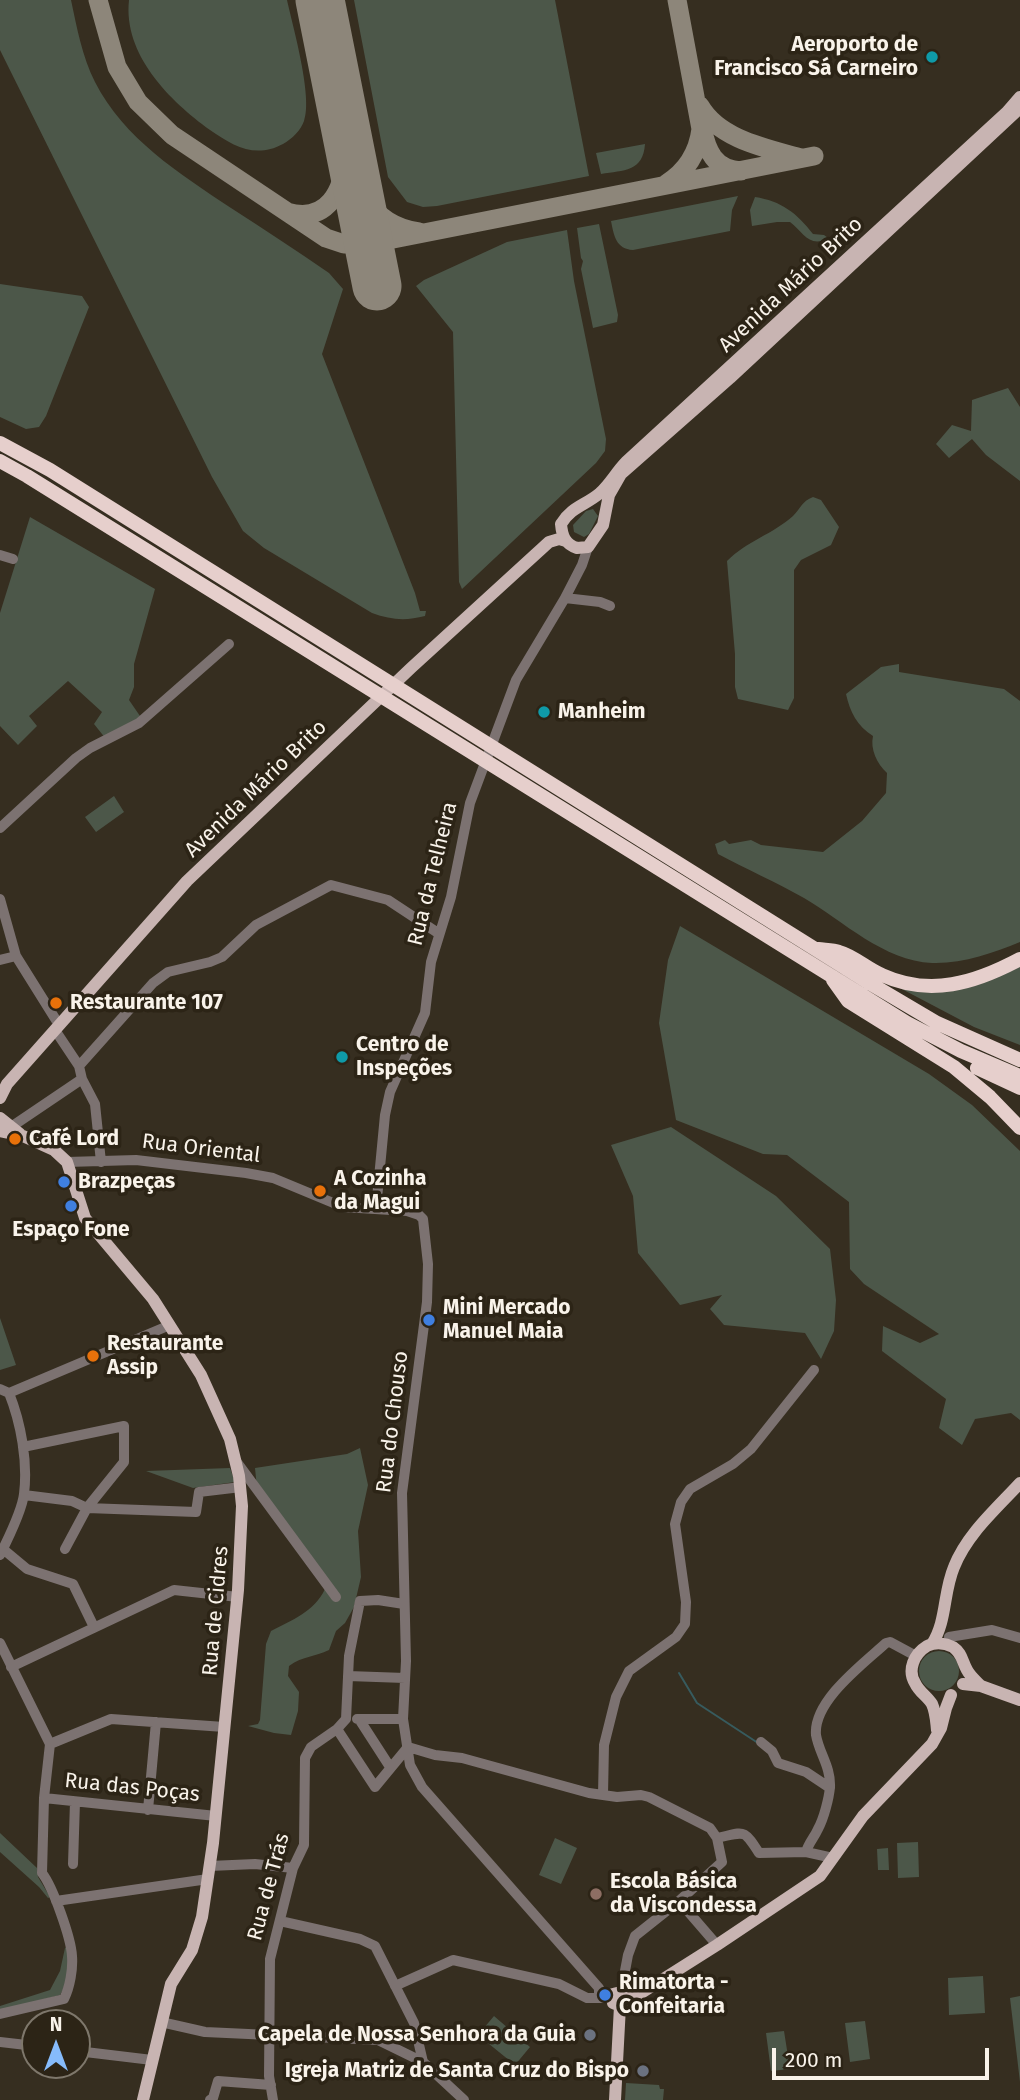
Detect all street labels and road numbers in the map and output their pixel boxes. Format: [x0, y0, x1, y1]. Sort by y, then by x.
street label: Avenida Mário Brito [714, 212, 868, 358]
street label: Avenida Mário Brito [180, 715, 332, 863]
street label: Rua da Telheira [403, 800, 463, 948]
street label: Rua Oriental [140, 1129, 262, 1169]
street label: Rua do Chouso [372, 1350, 414, 1494]
street label: Rua de Cidres [198, 1545, 234, 1677]
street label: Rua das Poças [63, 1768, 201, 1808]
street label: Rua de Trás [243, 1831, 295, 1943]

